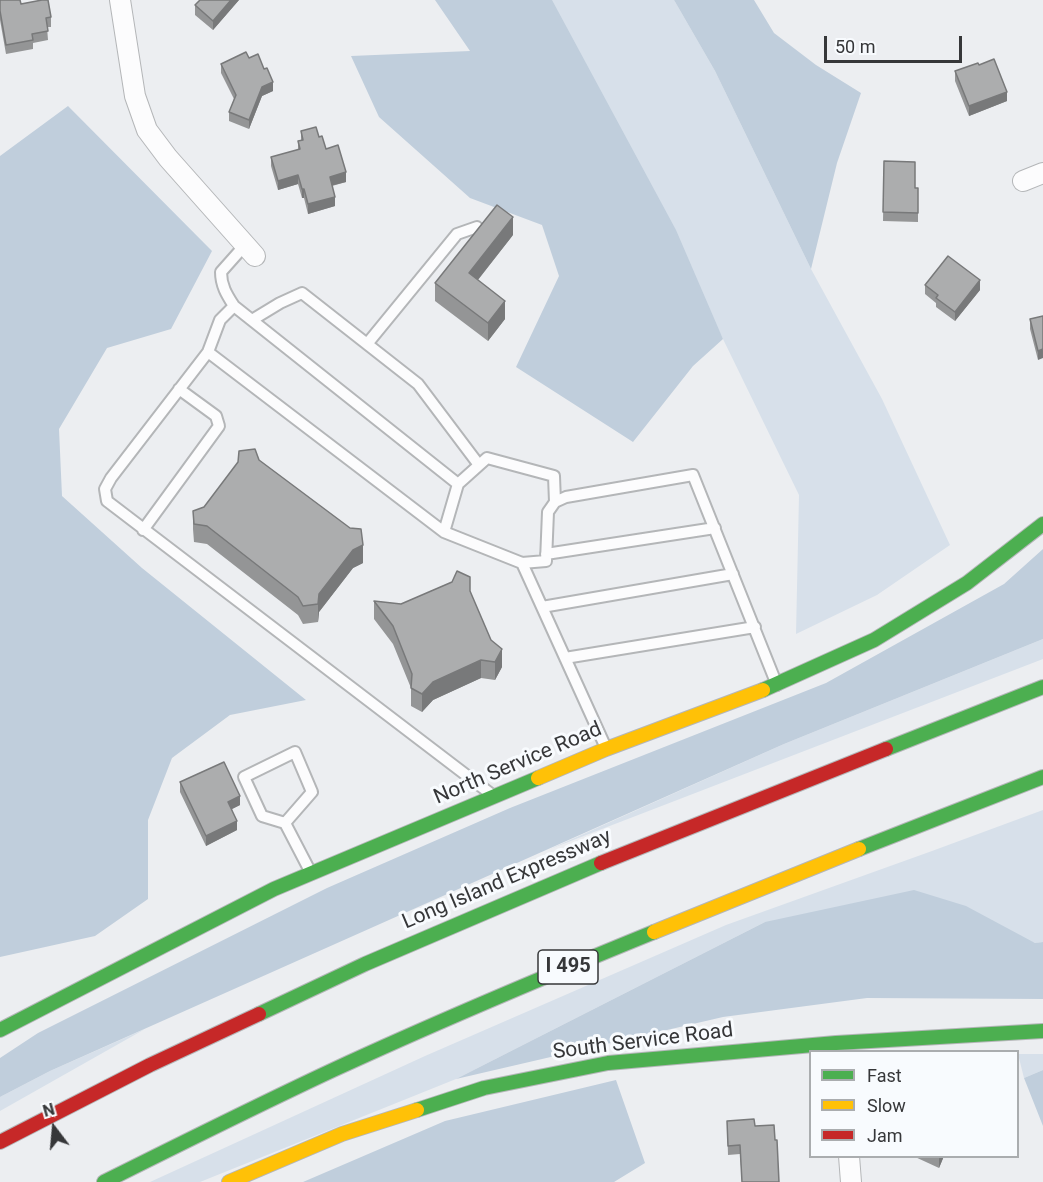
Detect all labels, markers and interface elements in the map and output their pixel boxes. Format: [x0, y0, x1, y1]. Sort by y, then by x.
scale bar [827, 24, 965, 62]
text: 50 m [835, 36, 875, 57]
street label: North Service Road [430, 717, 606, 811]
street label: Long Island Expressway [399, 825, 615, 935]
road number: I 495 [538, 950, 598, 984]
street label: South Service Road [551, 1018, 735, 1066]
legend [809, 1050, 1019, 1158]
text: Fast [867, 1065, 902, 1086]
text: Slow [867, 1095, 906, 1116]
north arrow [24, 1098, 84, 1158]
text: N [41, 1100, 57, 1121]
text: Jam [867, 1125, 903, 1146]

